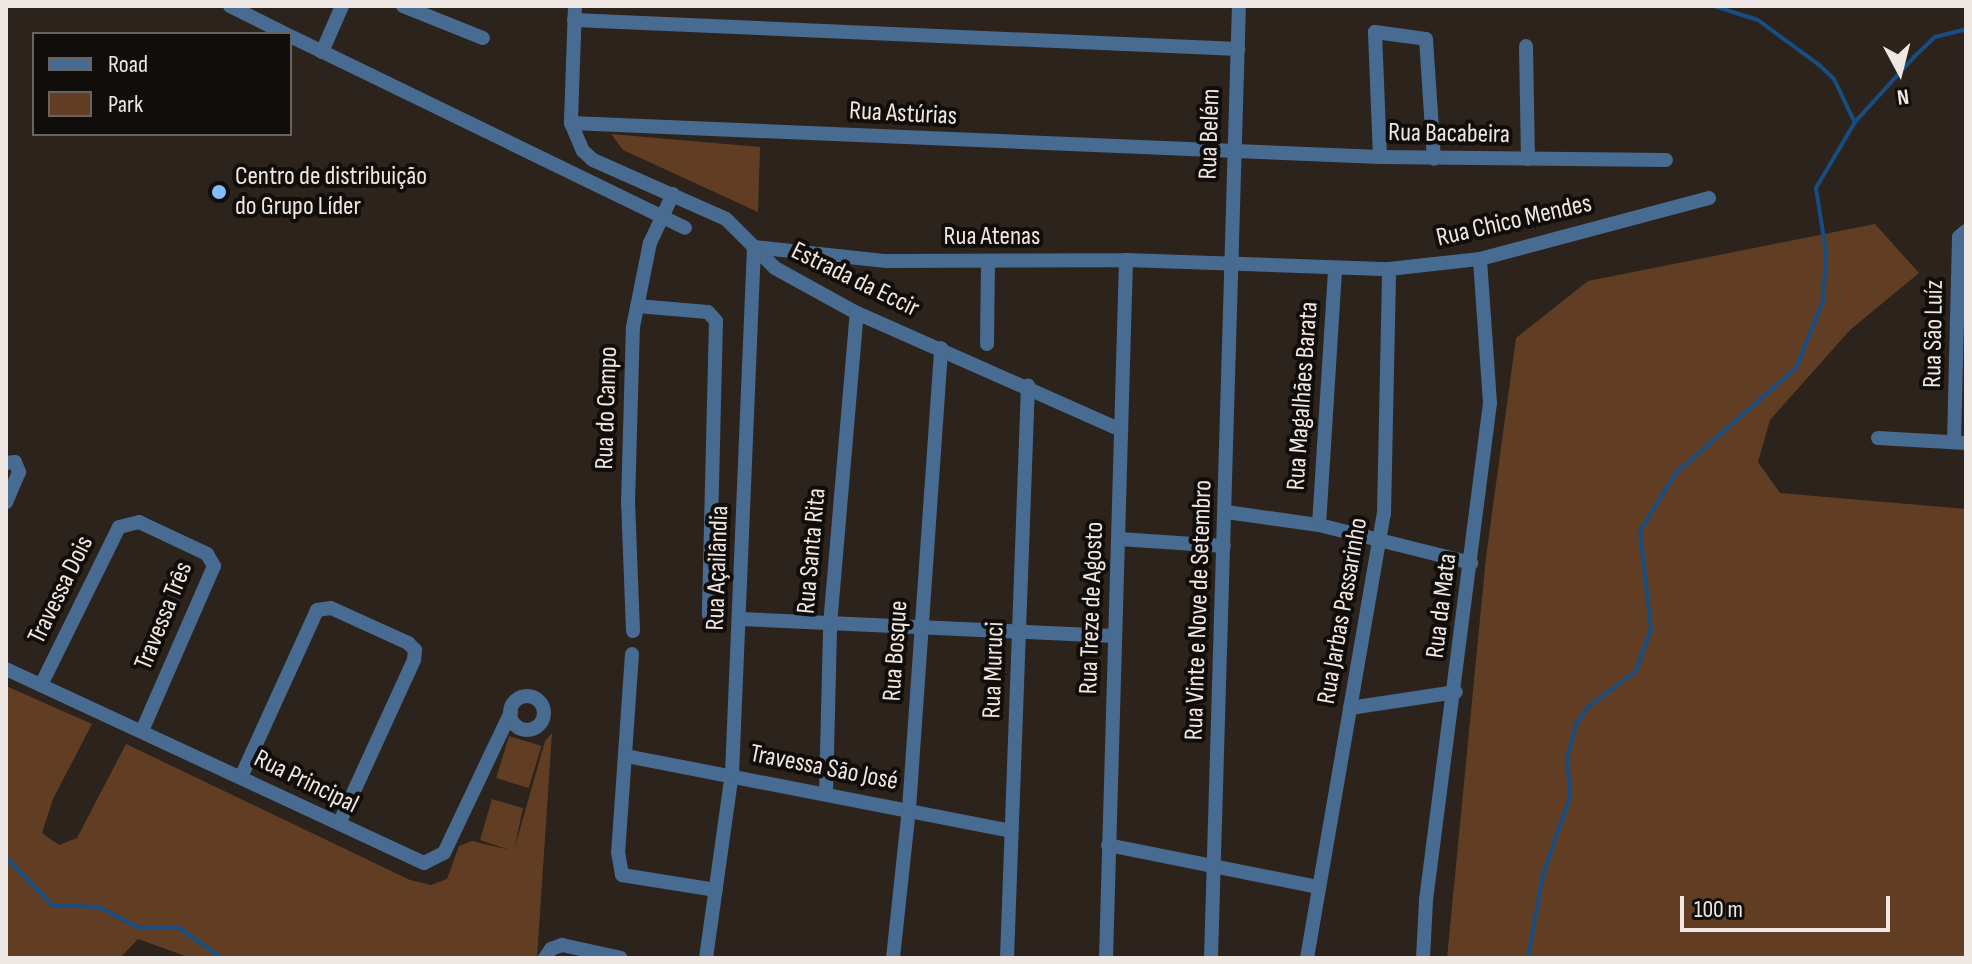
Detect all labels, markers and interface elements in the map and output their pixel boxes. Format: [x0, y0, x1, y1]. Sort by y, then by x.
legend [32, 32, 292, 136]
north arrow [1860, 32, 1940, 112]
text: Road [108, 50, 148, 79]
text: N [1896, 82, 1910, 110]
street label: Rua Belém [1193, 88, 1227, 180]
text: Park [108, 90, 143, 119]
street label: Rua Astúrias [848, 96, 958, 132]
street label: Rua Bacabeira [1388, 117, 1510, 151]
place label: Centro de distribuição do Grupo Líder [235, 161, 427, 222]
marker: Centro de distribuição do Grupo Líder [210, 183, 228, 201]
street label: Rua Chico Mendes [1433, 188, 1595, 254]
street label: Rua Atenas [944, 221, 1040, 253]
street label: Estrada da Eccir [786, 236, 924, 324]
street label: Rua São Luíz [1917, 280, 1951, 388]
street label: Rua Magalhães Barata [1281, 301, 1325, 491]
street label: Rua do Campo [589, 346, 625, 470]
street label: Rua Vinte e Nove de Setembro [1179, 479, 1219, 741]
street label: Rua Santa Rita [791, 487, 833, 615]
street label: Rua Açailândia [700, 505, 736, 631]
street label: Rua Jarbas Passarinho [1311, 516, 1375, 706]
street label: Rua Treze de Agosto [1073, 521, 1111, 695]
street label: Travessa Dois [22, 531, 100, 649]
street label: Rua da Mata [1420, 552, 1464, 660]
street label: Travessa Três [128, 557, 200, 675]
street label: Rua Bosque [877, 600, 915, 702]
street label: Rua Muruci [977, 621, 1011, 719]
street label: Travessa São José [747, 738, 901, 798]
street label: Rua Principal [249, 743, 363, 821]
scale bar [1684, 880, 1894, 930]
text: 100 m [1694, 895, 1743, 924]

